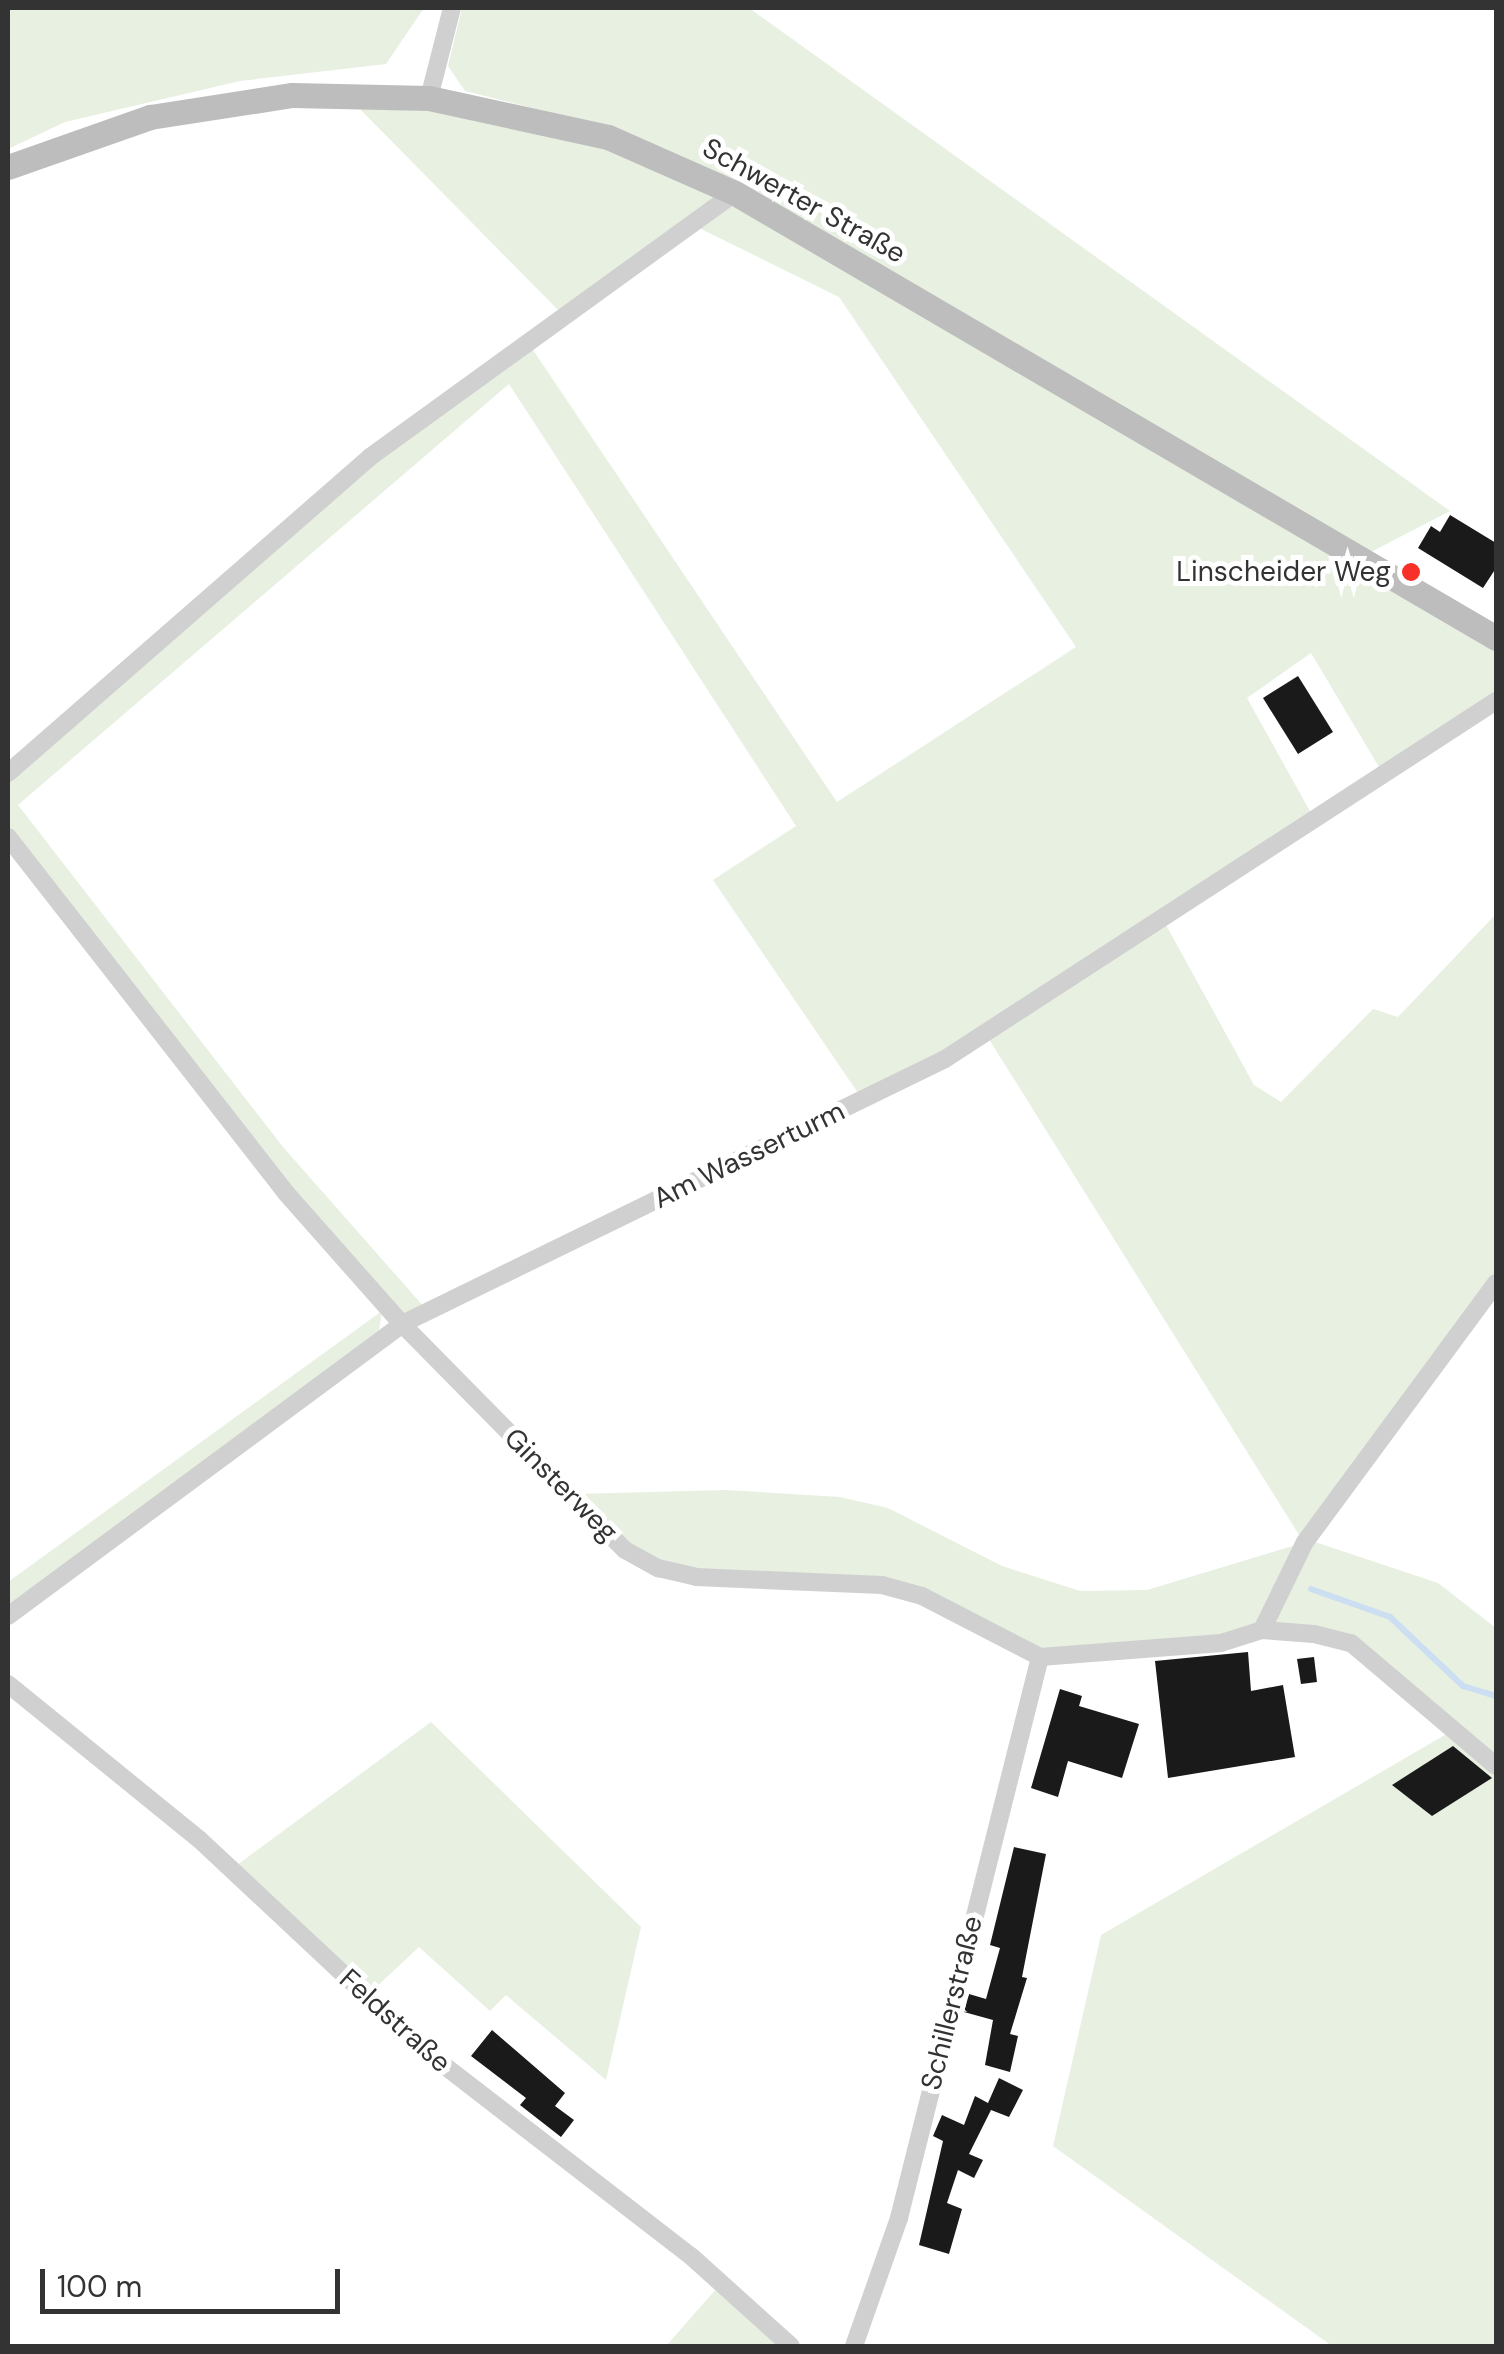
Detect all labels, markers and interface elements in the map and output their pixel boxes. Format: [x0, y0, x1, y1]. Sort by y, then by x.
street label: Schwerter Straße [697, 131, 911, 271]
place label: Linscheider Weg [1176, 555, 1391, 589]
marker: Linscheider Weg [1400, 561, 1422, 583]
street label: Am Wasserturm [648, 1094, 850, 1216]
street label: Ginsterweg [497, 1421, 625, 1549]
street label: Schillerstraße [914, 1913, 990, 2093]
street label: Feldstraße [332, 1962, 458, 2080]
scale bar [45, 2249, 345, 2311]
text: 100 m [57, 2267, 142, 2306]

